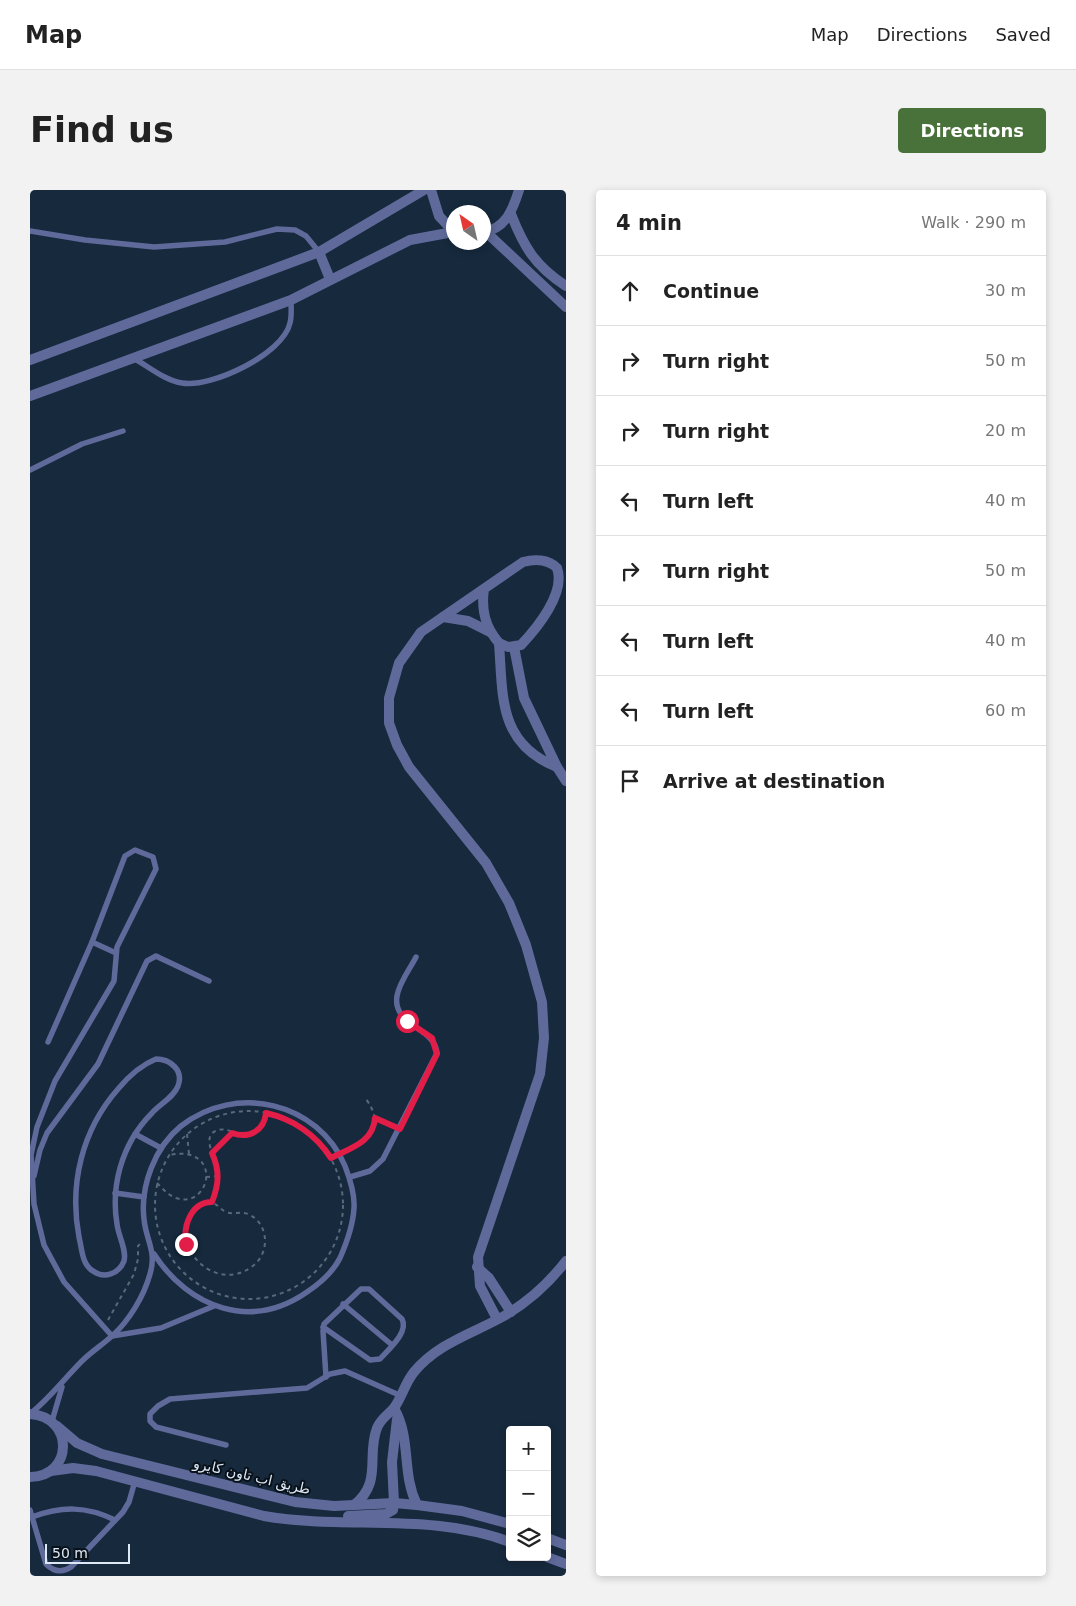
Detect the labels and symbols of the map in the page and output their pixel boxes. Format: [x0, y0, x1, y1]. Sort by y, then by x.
north arrow [446, 205, 491, 250]
route start [396, 1010, 419, 1033]
route end [175, 1233, 198, 1256]
street label: طريق اب تاون كايرو [191, 1455, 312, 1498]
scale bar [45, 1541, 130, 1564]

